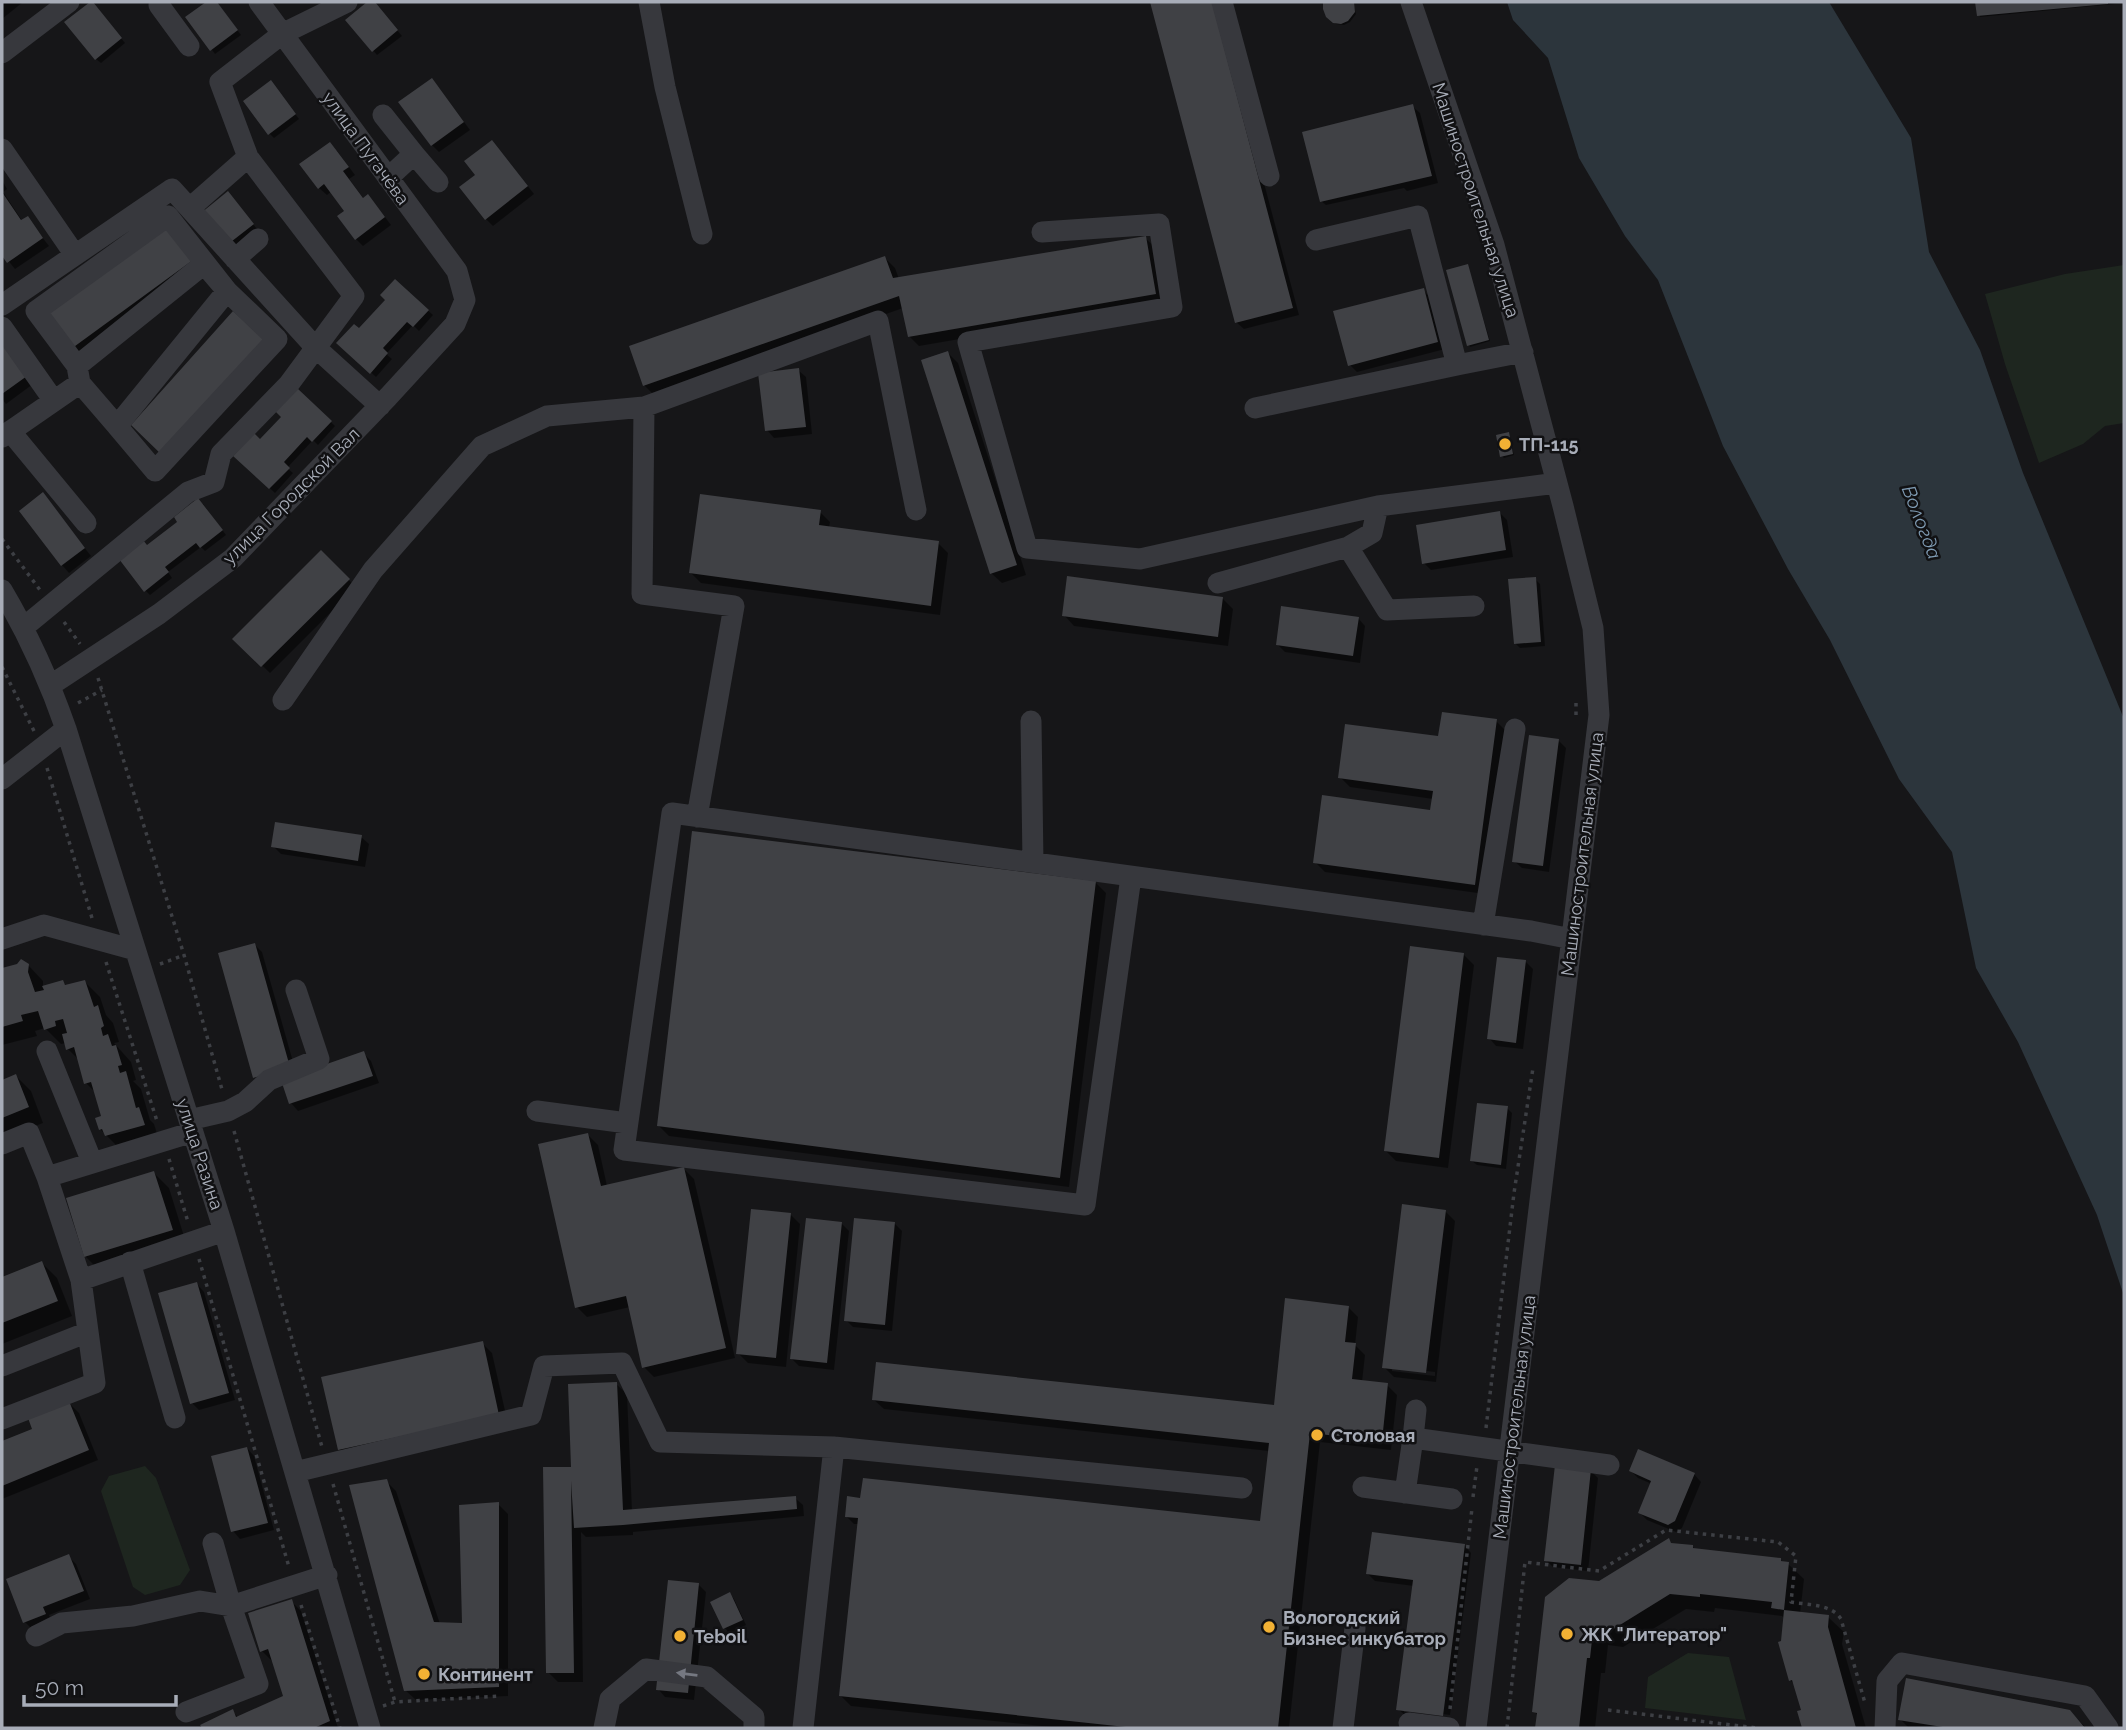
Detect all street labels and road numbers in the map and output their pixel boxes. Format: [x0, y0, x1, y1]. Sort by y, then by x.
street label: Машиностроительная улица [1428, 80, 1524, 320]
street label: улица Пугачёва [318, 87, 414, 209]
street label: улица Городской Вал [218, 423, 364, 569]
street label: Машиностроительная улица [1557, 731, 1607, 977]
street label: улица Разина [172, 1096, 228, 1212]
street label: Машиностроительная улица [1489, 1294, 1539, 1540]

